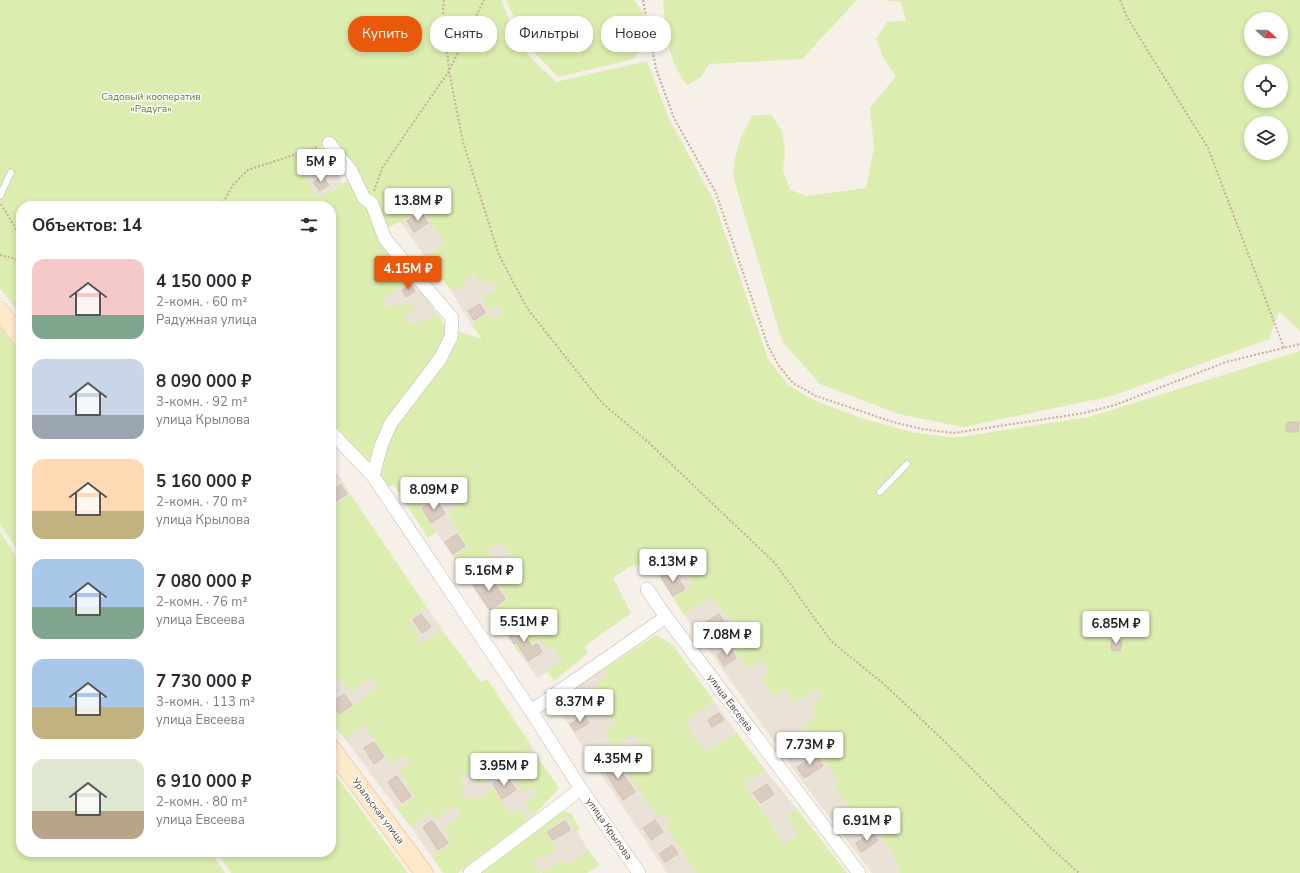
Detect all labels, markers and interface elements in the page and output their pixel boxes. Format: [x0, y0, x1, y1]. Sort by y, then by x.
north arrow [1244, 12, 1288, 56]
map controls [1244, 12, 1288, 160]
chip: Купить [348, 16, 422, 52]
chip: Снять [430, 16, 497, 52]
chip: Фильтры [505, 16, 593, 52]
chip: Новое [601, 16, 671, 52]
button: locate [1244, 64, 1288, 108]
park label: Садовый кооператив «Радуга» [101, 90, 201, 116]
button: layers [1244, 116, 1288, 160]
pin: 5M ₽ [297, 149, 345, 183]
text: 5M ₽ [306, 153, 336, 171]
pin: 13.8M ₽ [381, 188, 455, 222]
text: 13.8M ₽ [393, 192, 443, 210]
text: Объектов: 14 [32, 214, 142, 237]
icon: filters [298, 214, 320, 236]
pin: 4.15M ₽ [371, 256, 445, 290]
text: 4.15M ₽ [383, 260, 433, 278]
text: 4 150 000 ₽ [156, 270, 251, 293]
icon: home [64, 275, 112, 323]
text: 2-комн. · 60 m² [156, 293, 247, 311]
text: Радужная улица [156, 311, 257, 329]
text: 8 090 000 ₽ [156, 370, 251, 393]
icon: home [64, 375, 112, 423]
text: 3-комн. · 92 m² [156, 393, 247, 411]
text: улица Крылова [156, 411, 250, 429]
text: 5 160 000 ₽ [156, 470, 251, 493]
icon: home [64, 475, 112, 523]
pin: 8.09M ₽ [397, 477, 471, 511]
text: 8.09M ₽ [409, 481, 459, 499]
text: 2-комн. · 70 m² [156, 493, 247, 511]
text: улица Крылова [156, 511, 250, 529]
pin: 8.13M ₽ [636, 549, 710, 583]
text: 8.13M ₽ [648, 553, 698, 571]
pin: 5.16M ₽ [452, 558, 526, 592]
text: 5.16M ₽ [464, 562, 514, 580]
text: 7 080 000 ₽ [156, 570, 251, 593]
icon: home [64, 575, 112, 623]
text: 2-комн. · 76 m² [156, 593, 247, 611]
pin: 5.51M ₽ [487, 609, 561, 643]
text: улица Евсеева [156, 611, 245, 629]
pin: 6.85M ₽ [1079, 611, 1153, 645]
text: 5.51M ₽ [499, 613, 549, 631]
text: 6.85M ₽ [1091, 615, 1141, 633]
pin: 7.08M ₽ [690, 622, 764, 656]
text: 7.08M ₽ [702, 626, 752, 644]
text: 7 730 000 ₽ [156, 670, 251, 693]
street label: улица Евсеева [704, 672, 756, 734]
icon: home [64, 675, 112, 723]
pin: 8.37M ₽ [543, 689, 617, 723]
text: 3-комн. · 113 m² [156, 693, 255, 711]
text: 8.37M ₽ [555, 693, 605, 711]
text: улица Евсеева [156, 711, 245, 729]
pin: 7.73M ₽ [773, 732, 847, 766]
text: 7.73M ₽ [785, 736, 835, 754]
pin: 4.35M ₽ [581, 746, 655, 780]
text: 4.35M ₽ [593, 750, 643, 768]
pin: 3.95M ₽ [467, 753, 541, 787]
text: 3.95M ₽ [479, 757, 529, 775]
text: 6 910 000 ₽ [156, 770, 251, 793]
street label: Уральская улица [348, 774, 408, 847]
icon: home [64, 775, 112, 823]
text: 2-комн. · 80 m² [156, 793, 247, 811]
street label: улица Крылова [583, 795, 635, 863]
pin: 6.91M ₽ [830, 808, 904, 842]
text: улица Евсеева [156, 811, 245, 829]
text: 6.91M ₽ [842, 812, 892, 830]

